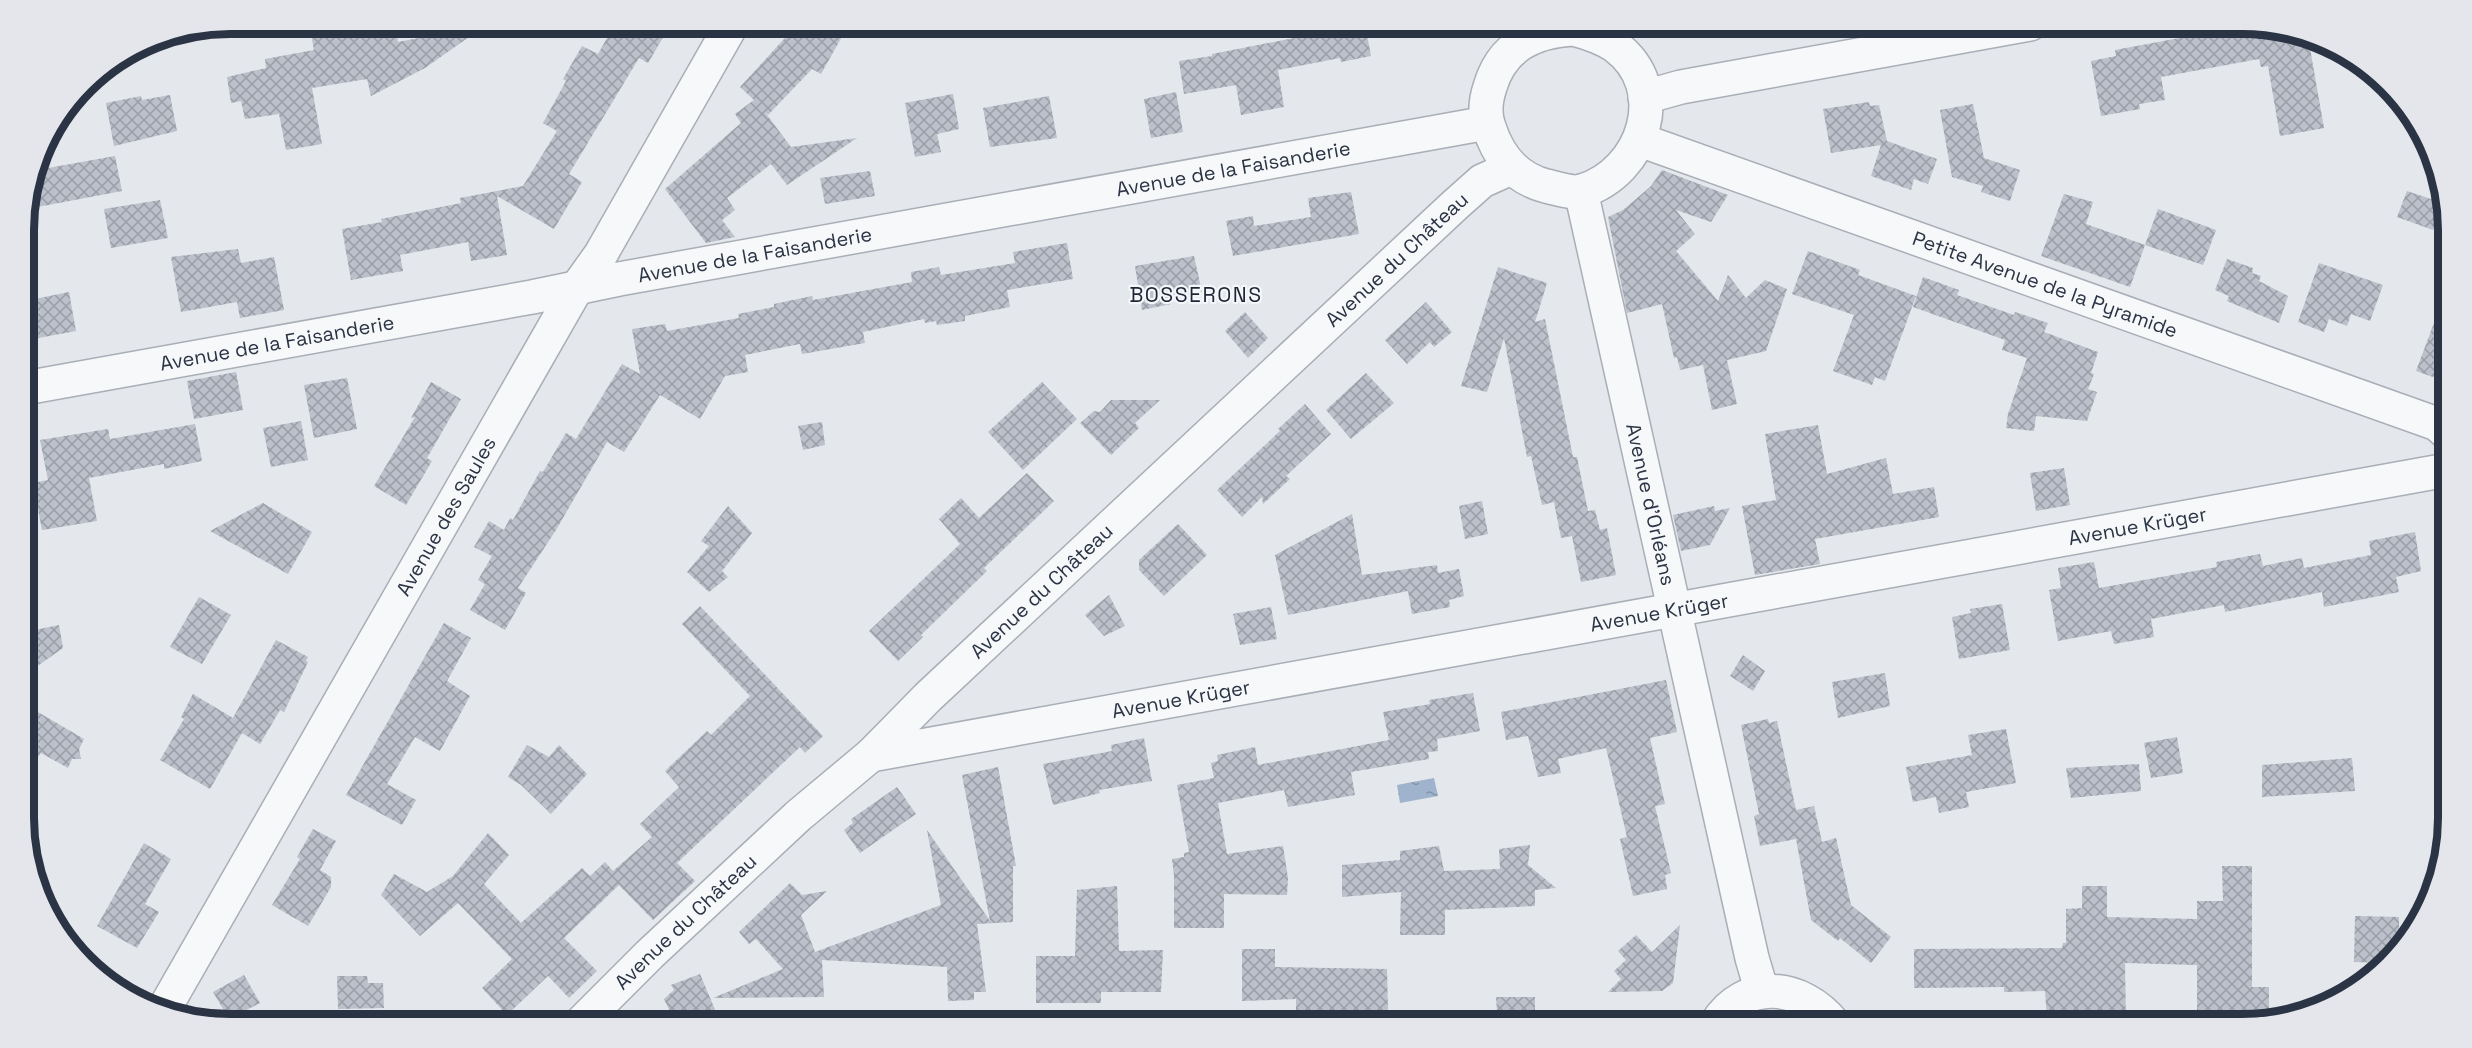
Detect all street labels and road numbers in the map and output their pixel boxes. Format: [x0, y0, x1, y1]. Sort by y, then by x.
street label: Avenue de la Faisanderie [1114, 135, 1352, 202]
street label: Avenue du Château [1320, 186, 1474, 332]
street label: Avenue de la Faisanderie [636, 221, 874, 288]
street label: Petite Avenue de la Pyramide [1909, 225, 2181, 344]
street label: Avenue de la Faisanderie [158, 309, 396, 377]
street label: Avenue d'Orléans [1620, 421, 1682, 588]
street label: Avenue des Saules [390, 432, 502, 600]
street label: Avenue Krüger [2066, 501, 2209, 551]
street label: Avenue du Château [964, 518, 1118, 664]
street label: Avenue Krüger [1588, 587, 1730, 638]
street label: Avenue Krüger [1110, 674, 1252, 724]
street label: Avenue du Château [609, 848, 762, 995]

